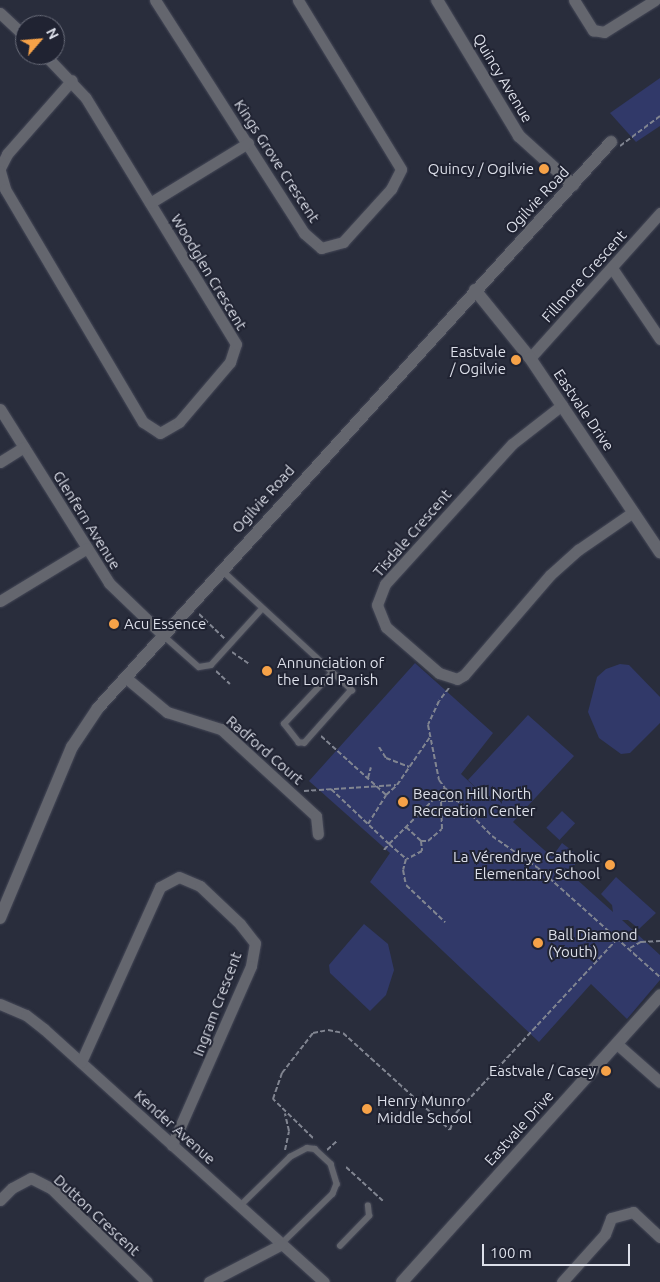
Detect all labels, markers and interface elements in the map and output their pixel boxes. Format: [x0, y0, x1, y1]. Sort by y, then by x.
north arrow [15, 15, 65, 65]
text: N [43, 25, 62, 42]
street label: Quincy Avenue [469, 30, 537, 126]
street label: Kings Grove Crescent [231, 96, 323, 226]
place label: Quincy / Ogilvie [428, 160, 534, 178]
street label: Ogilvie Road [501, 163, 573, 237]
marker: Quincy / Ogilvie [538, 163, 550, 175]
street label: Woodglen Crescent [167, 211, 251, 333]
street label: Fillmore Crescent [538, 226, 630, 326]
place label: Eastvale / Ogilvie [450, 342, 506, 377]
marker: Eastvale / Ogilvie [510, 354, 522, 366]
street label: Eastvale Drive [550, 366, 618, 454]
street label: Ogilvie Road [228, 461, 298, 537]
street label: Glenfern Avenue [49, 467, 125, 573]
street label: Tisdale Crescent [369, 485, 455, 581]
place label: Acu Essence [124, 615, 206, 633]
marker: Acu Essence [108, 618, 120, 630]
place label: Annunciation of the Lord Parish [277, 653, 384, 688]
marker: Annunciation of the Lord Parish [261, 665, 273, 677]
street label: Radford Court [223, 712, 307, 788]
place label: Beacon Hill North Recreation Center [413, 784, 535, 819]
marker: Beacon Hill North Recreation Center [397, 796, 409, 808]
place label: La Vérendrye Catholic Elementary School [453, 847, 600, 882]
marker: La Vérendrye Catholic Elementary School [604, 859, 616, 871]
place label: Ball Diamond (Youth) [548, 925, 638, 960]
marker: Ball Diamond (Youth) [532, 937, 544, 949]
street label: Ingram Crescent [189, 949, 245, 1059]
place label: Eastvale / Casey [489, 1062, 596, 1080]
marker: Eastvale / Casey [600, 1065, 612, 1077]
street label: Kender Avenue [131, 1086, 219, 1168]
street label: Eastvale Drive [481, 1087, 557, 1169]
place label: Henry Munro Middle School [377, 1091, 472, 1126]
marker: Henry Munro Middle School [361, 1103, 373, 1115]
street label: Dutton Crescent [50, 1171, 144, 1259]
scale bar [485, 1234, 632, 1266]
text: 100 m [490, 1244, 532, 1261]

